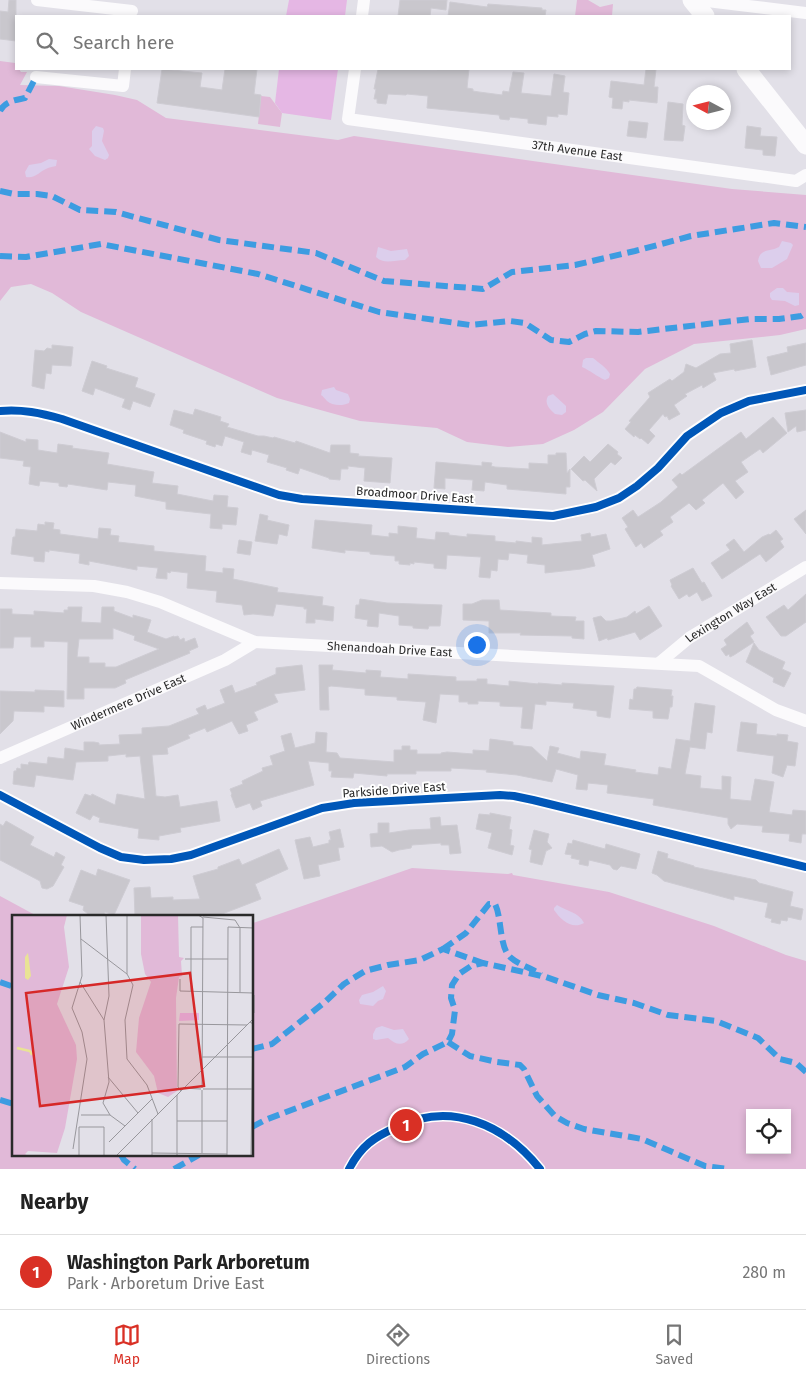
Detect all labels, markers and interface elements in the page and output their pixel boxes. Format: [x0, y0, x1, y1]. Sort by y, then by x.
search box [15, 15, 791, 70]
icon: search [33, 29, 61, 57]
text: Search here [73, 31, 174, 54]
north arrow [686, 85, 731, 130]
street label: 37th Avenue East [531, 138, 624, 164]
street label: Broadmoor Drive East [356, 484, 475, 506]
street label: Lexington Way East [682, 579, 779, 645]
your location [464, 632, 490, 658]
street label: Shenandoah Drive East [327, 639, 453, 660]
street label: Windermere Drive East [69, 671, 188, 733]
street label: Parkside Drive East [342, 779, 447, 801]
inset map [12, 915, 254, 1156]
pin: 1 [390, 1106, 422, 1144]
map controls [746, 1109, 791, 1154]
button: locate [746, 1109, 791, 1154]
text: Nearby [20, 1189, 88, 1215]
text: Washington Park Arboretum [67, 1251, 310, 1274]
text: 1 [32, 1263, 40, 1282]
text: 280 m [742, 1263, 786, 1282]
text: Park · Arboretum Drive East [67, 1274, 264, 1293]
tab: Map [113, 1321, 141, 1368]
tab: Directions [366, 1321, 430, 1368]
tab: Saved [655, 1321, 693, 1368]

